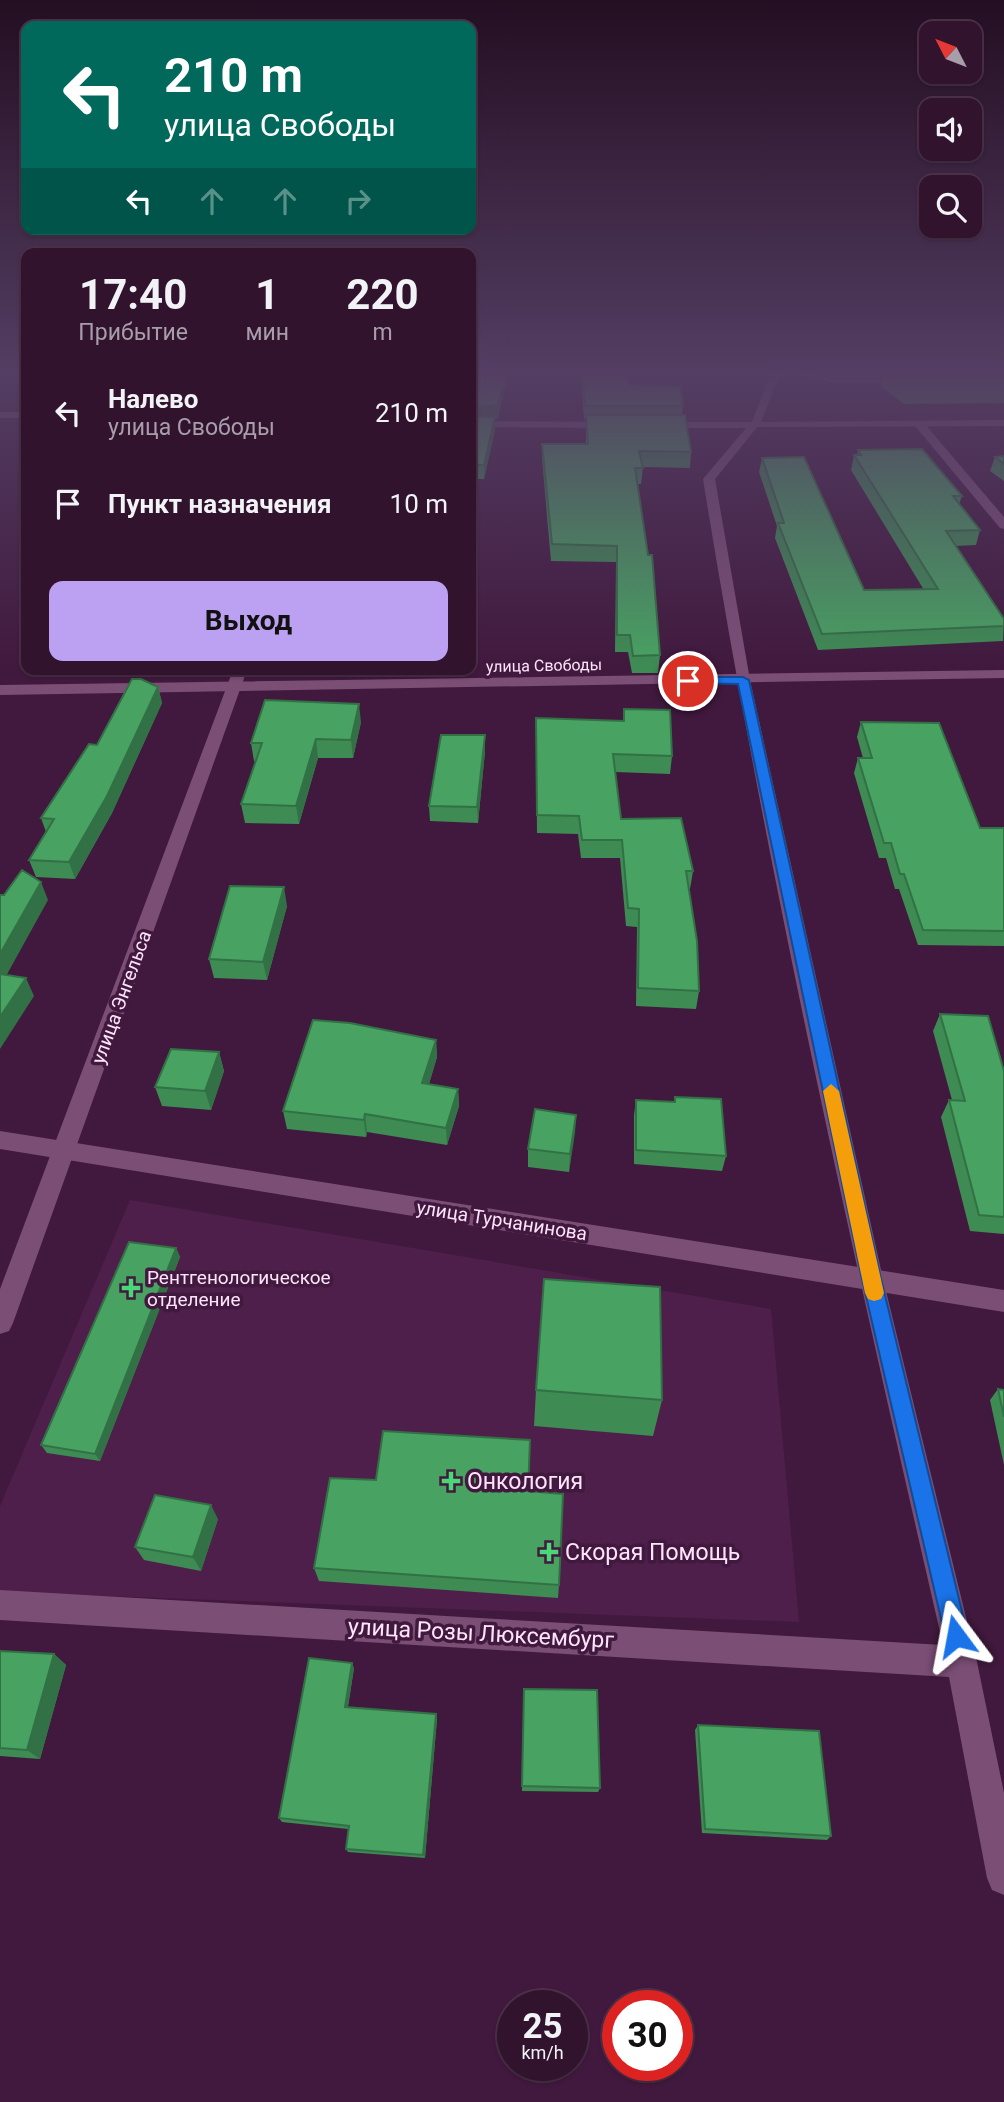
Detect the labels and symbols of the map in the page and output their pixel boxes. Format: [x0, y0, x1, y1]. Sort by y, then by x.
north arrow [919, 21, 982, 84]
pin [658, 651, 718, 711]
street label: улица Свободы [486, 655, 602, 676]
street label: улица Энгельса [87, 927, 156, 1067]
street label: улица Турчанинова [415, 1196, 589, 1245]
place label: Рентгенологическое отделение [147, 1266, 331, 1311]
marker: Рентгенологическое отделение [121, 1278, 141, 1298]
place label: Онкология [467, 1468, 583, 1495]
marker: Онкология [441, 1471, 461, 1491]
place label: Скорая Помощь [565, 1539, 740, 1566]
marker: Скорая Помощь [539, 1542, 559, 1562]
position arrow [919, 1599, 993, 1673]
street label: улица Розы Люксембург [347, 1613, 615, 1654]
speed limit sign: 30 [602, 1990, 693, 2081]

